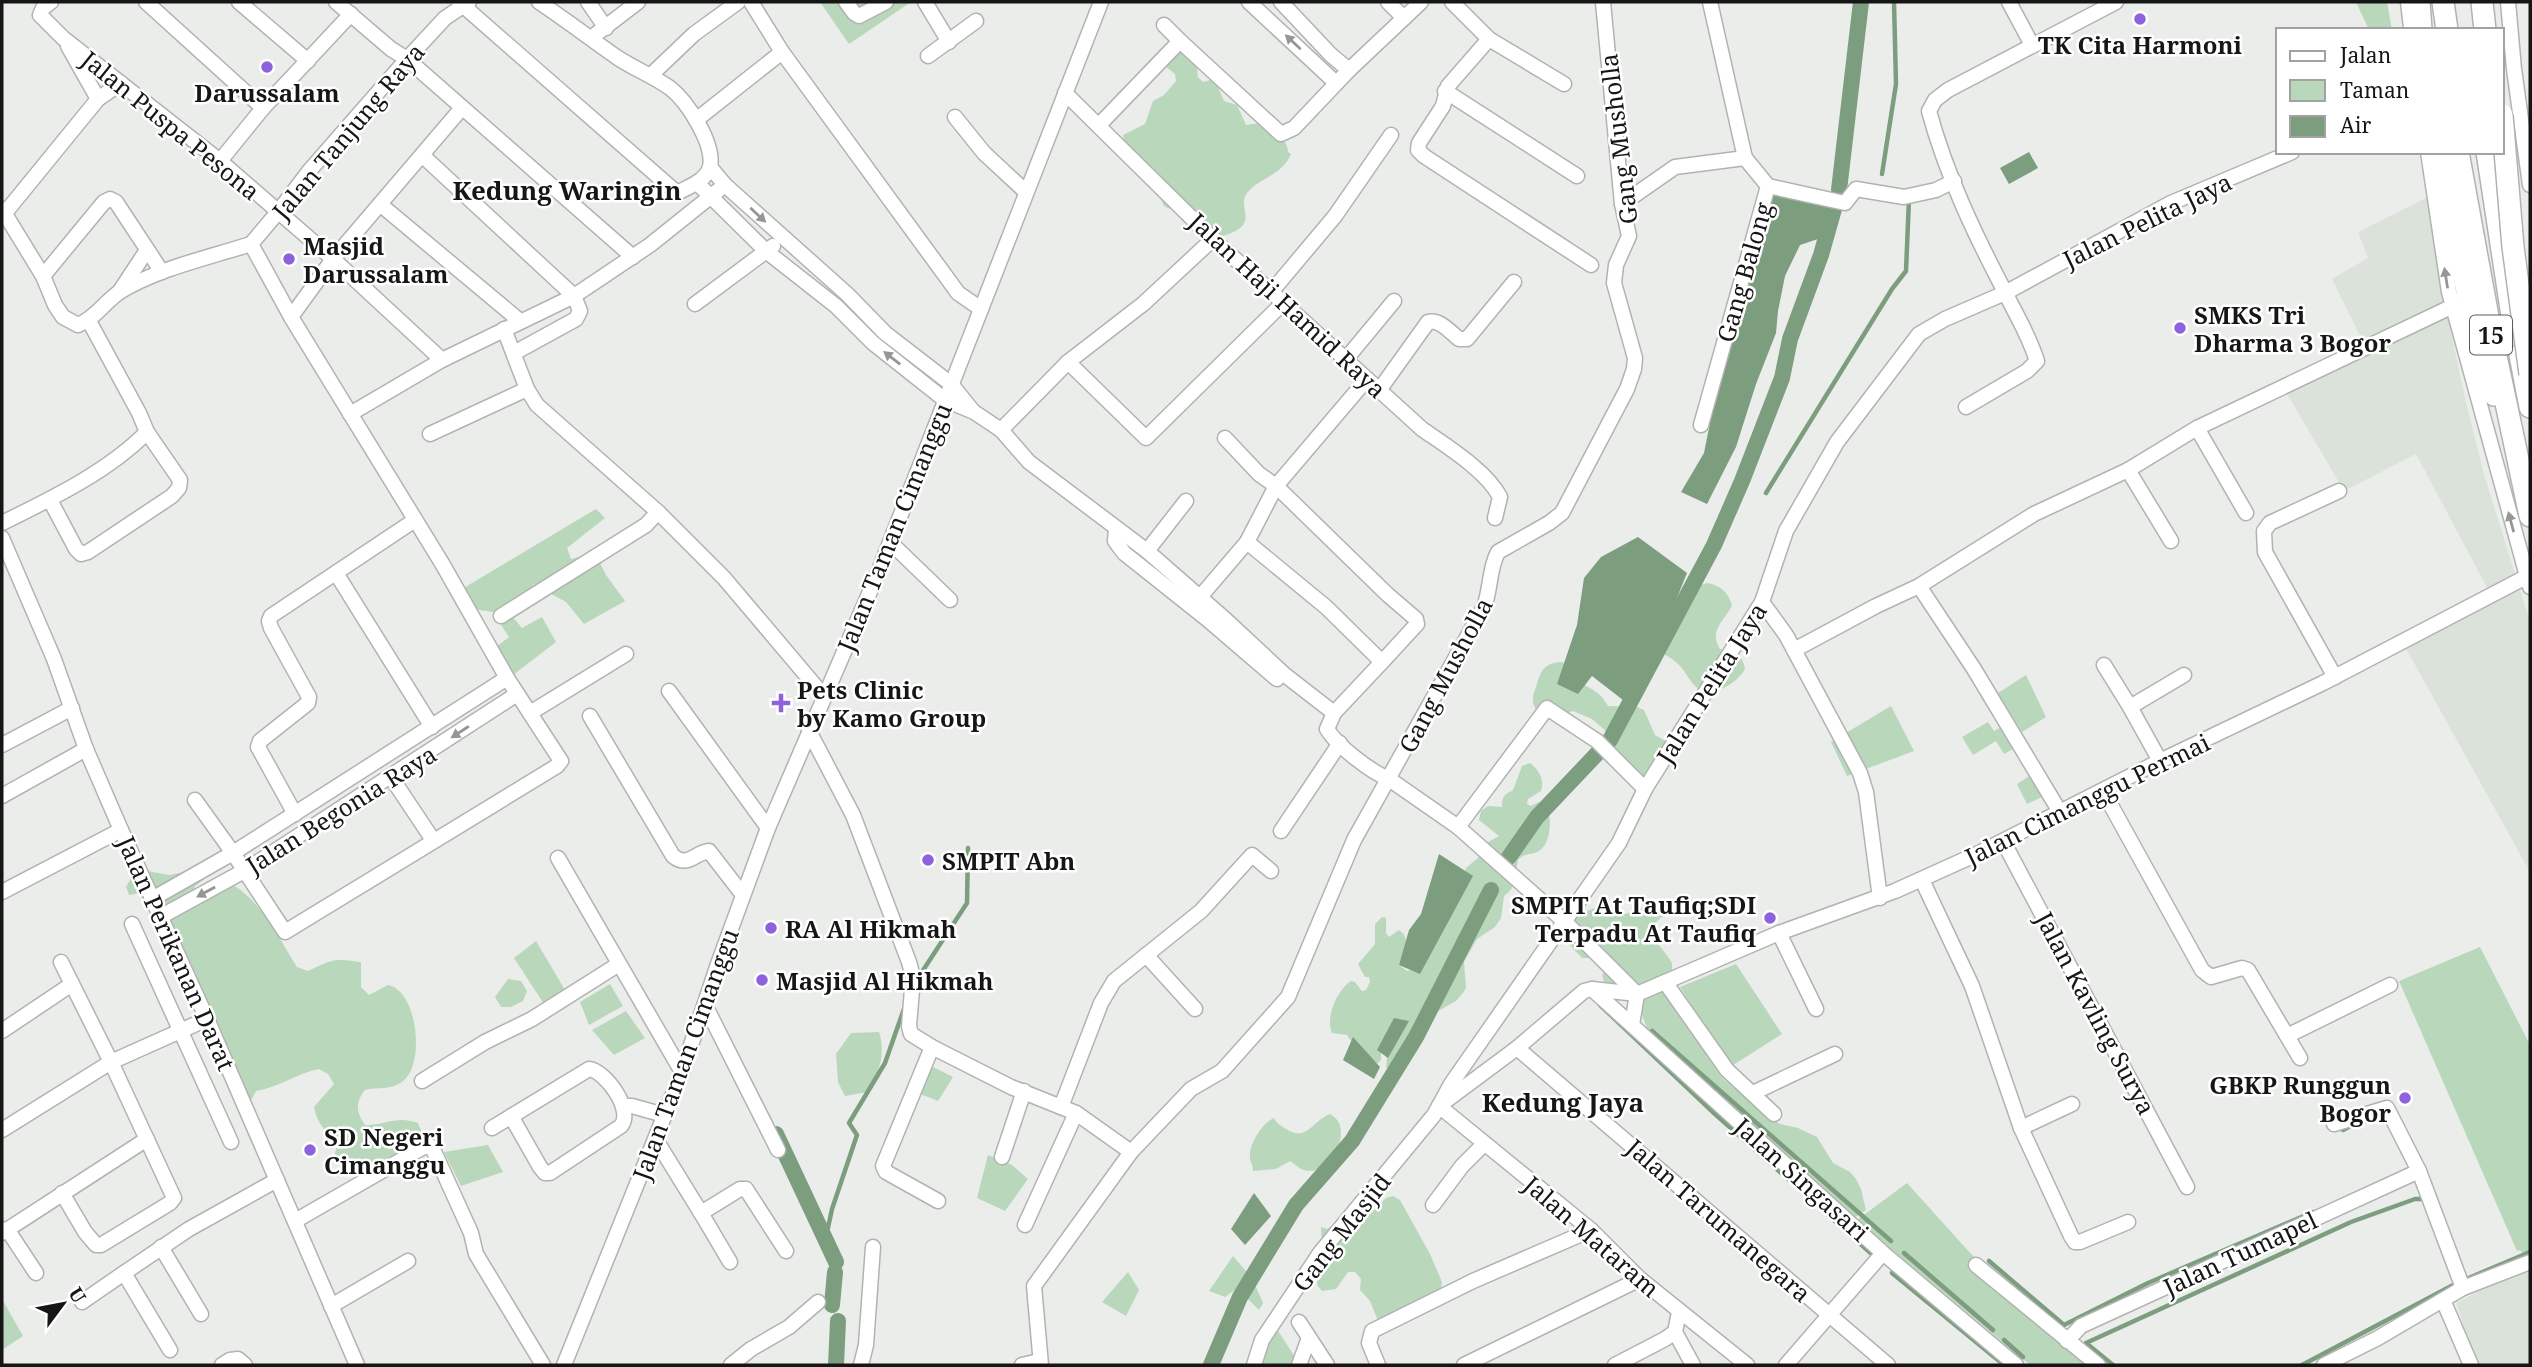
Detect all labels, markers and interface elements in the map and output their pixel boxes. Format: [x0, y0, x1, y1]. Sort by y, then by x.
marker: TK Cita Harmoni [2132, 11, 2148, 27]
place label: TK Cita Harmoni [2038, 28, 2242, 61]
legend [2276, 28, 2504, 154]
one-way arrow [1285, 35, 1302, 51]
street label: Jalan Tanjung Raya [264, 36, 432, 227]
text: Jalan [2339, 41, 2391, 69]
street label: Jalan Puspa Pesona [74, 42, 267, 207]
street label: Gang Musholla [1591, 52, 1645, 226]
marker: Darussalam [259, 59, 275, 75]
place label: Darussalam [194, 76, 340, 109]
text: Taman [2340, 76, 2409, 104]
text: Air [2340, 111, 2372, 139]
street label: Jalan Pelita Jaya [2056, 165, 2237, 276]
district label: Kedung Waringin [452, 172, 682, 208]
street label: Gang Balong [1708, 198, 1780, 346]
street label: Jalan Haji Hamid Raya [1182, 204, 1394, 405]
one-way arrow [749, 207, 766, 223]
place label: Masjid Darussalam [303, 229, 449, 290]
marker: Masjid Darussalam [281, 251, 297, 267]
one-way arrow [2440, 267, 2451, 289]
place label: SMKS Tri Dharma 3 Bogor [2194, 298, 2392, 359]
road number: 15 [2470, 316, 2512, 354]
marker: SMKS Tri Dharma 3 Bogor [2172, 320, 2188, 336]
one-way arrow [883, 351, 901, 365]
street label: Jalan Taman Cimanggu [829, 398, 959, 657]
one-way arrow [2505, 510, 2516, 532]
street label: Gang Musholla [1390, 592, 1500, 758]
street label: Jalan Pelita Jaya [1648, 596, 1774, 771]
place label: Pets Clinic by Kamo Group [797, 673, 986, 734]
marker: Pets Clinic by Kamo Group [771, 693, 791, 713]
one-way arrow [451, 725, 470, 738]
street label: Jalan Cimanggu Permai [1958, 725, 2215, 873]
street label: Jalan Begonia Raya [239, 737, 443, 881]
street label: Jalan Perikanan Darat [110, 830, 244, 1075]
place label: SMPIT Abn [942, 844, 1075, 877]
marker: SMPIT Abn [920, 852, 936, 868]
one-way arrow [196, 886, 215, 898]
place label: SMPIT At Taufiq;SDI Terpadu At Taufiq [1511, 888, 1756, 949]
street label: Jalan Kavling Surya [2028, 905, 2163, 1120]
marker: SMPIT At Taufiq;SDI Terpadu At Taufiq [1762, 910, 1778, 926]
place label: RA Al Hikmah [785, 912, 957, 945]
marker: RA Al Hikmah [763, 920, 779, 936]
street label: Jalan Taman Cimanggu [624, 924, 746, 1185]
place label: Masjid Al Hikmah [776, 964, 994, 997]
marker: Masjid Al Hikmah [754, 972, 770, 988]
place label: GBKP Runggun Bogor [2209, 1068, 2391, 1129]
district label: Kedung Jaya [1482, 1084, 1644, 1120]
marker: GBKP Runggun Bogor [2397, 1090, 2413, 1106]
street label: Jalan Singasari [1727, 1109, 1877, 1249]
place label: SD Negeri Cimanggu [324, 1120, 445, 1181]
street label: Jalan Tarumanegara [1619, 1130, 1818, 1309]
marker: SD Negeri Cimanggu [302, 1142, 318, 1158]
street label: Gang Masjid [1284, 1166, 1398, 1298]
street label: Jalan Mataram [1516, 1167, 1667, 1304]
street label: Jalan Tumapel [2157, 1203, 2323, 1303]
north arrow [28, 1269, 98, 1339]
text: U [63, 1282, 92, 1308]

